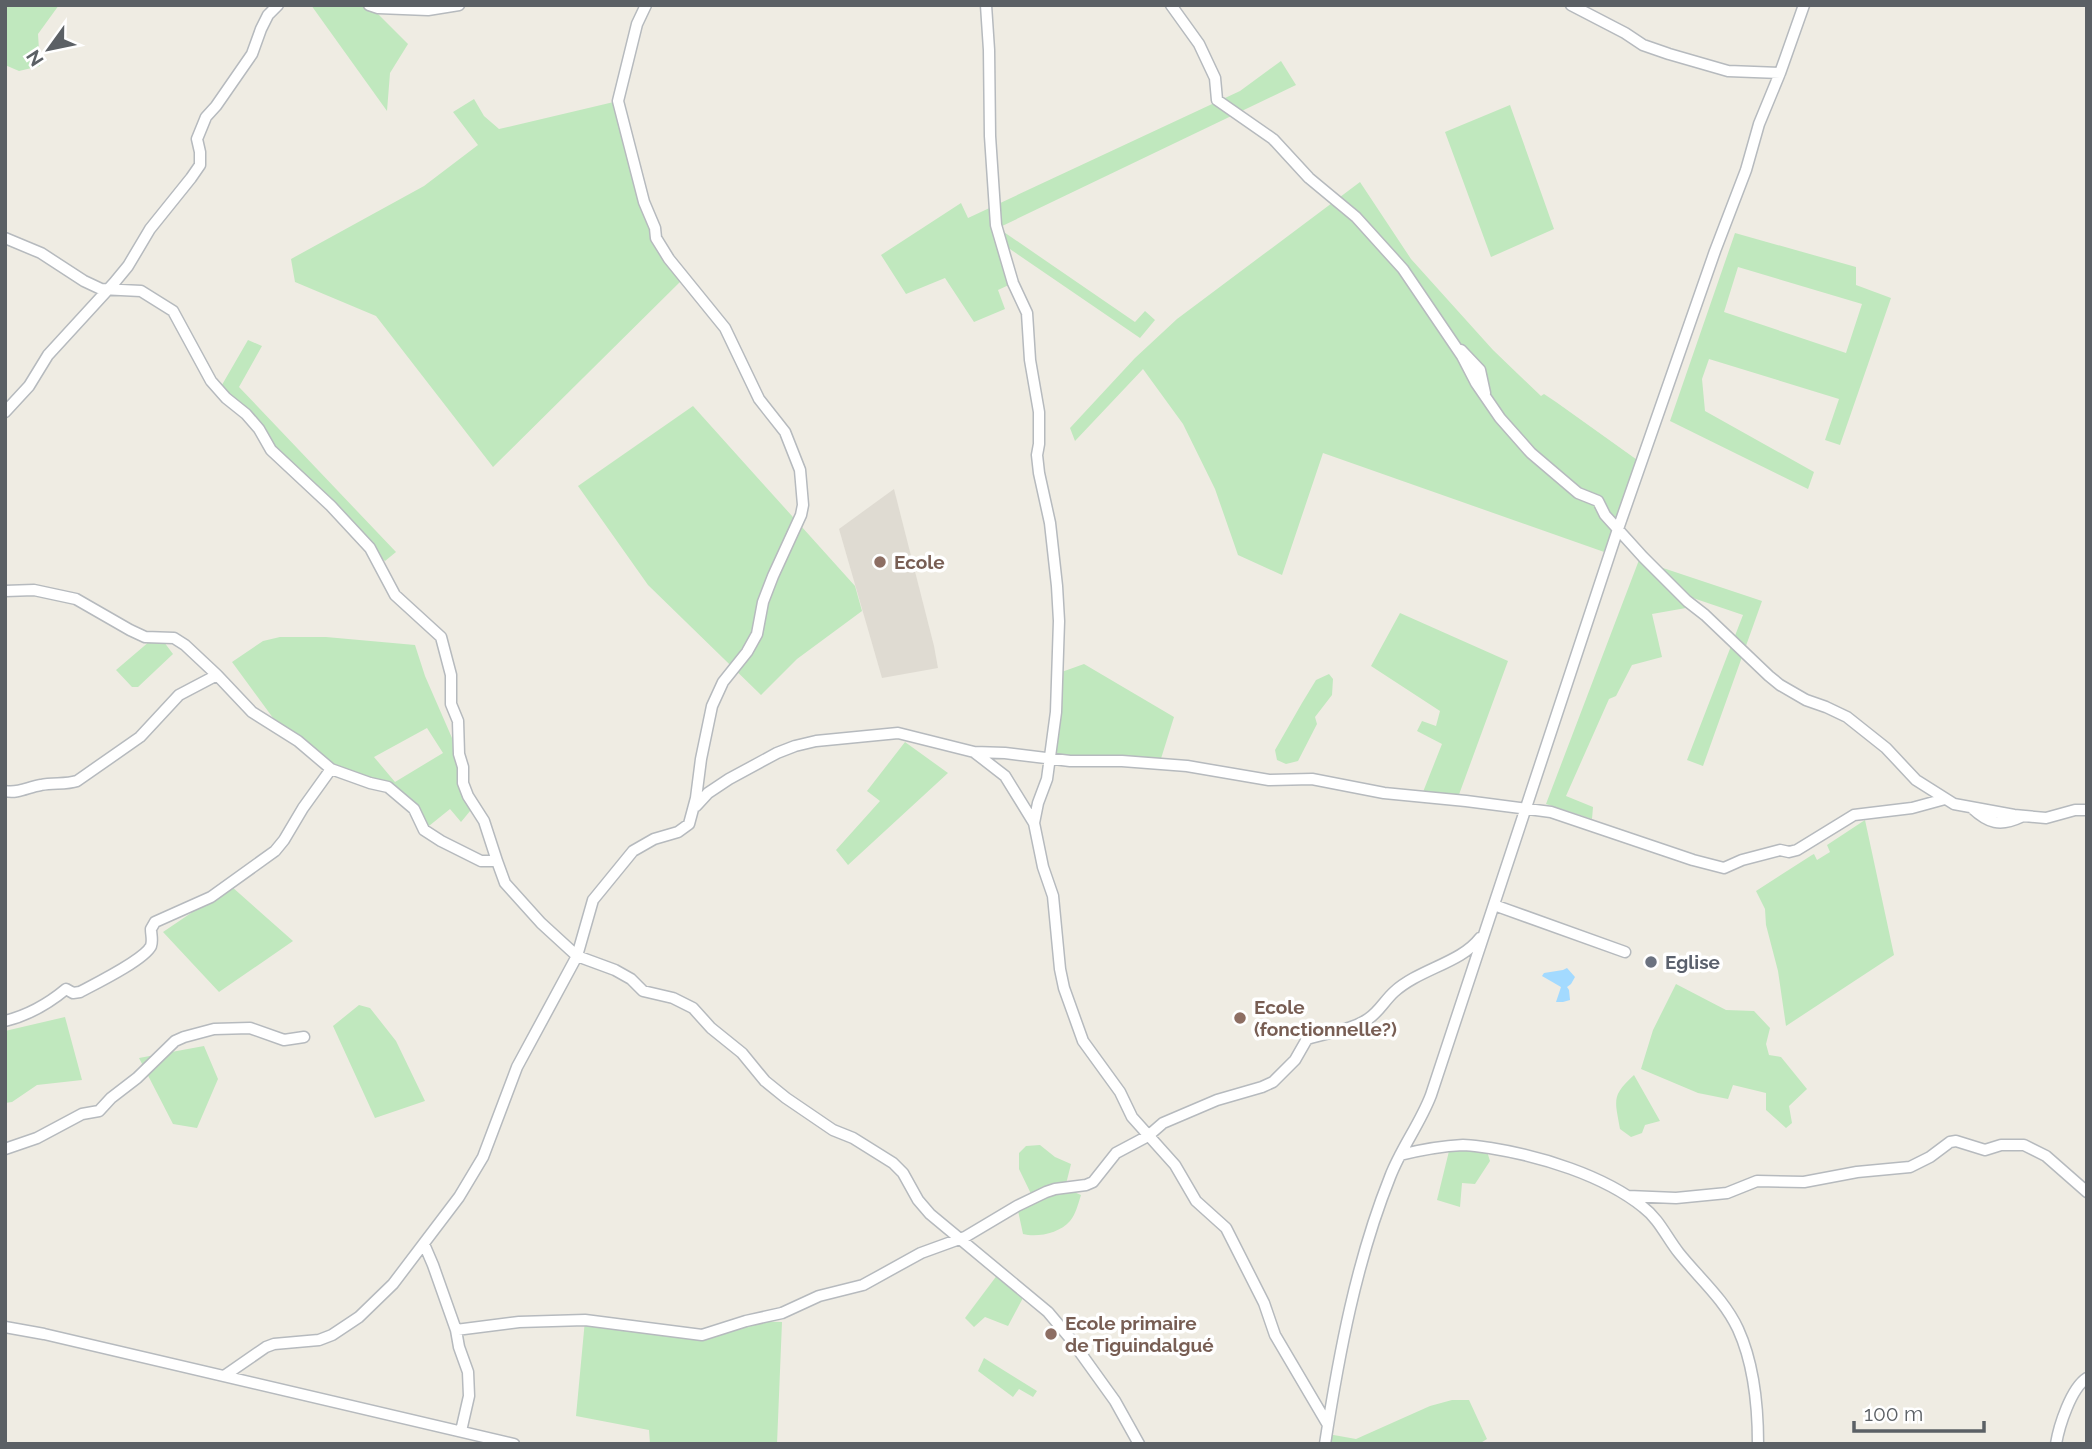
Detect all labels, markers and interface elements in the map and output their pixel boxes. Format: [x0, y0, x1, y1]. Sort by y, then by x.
north arrow [14, 14, 84, 84]
text: N [22, 46, 48, 70]
place label: Ecole [894, 551, 945, 573]
marker: Ecole [872, 554, 888, 570]
place label: Eglise [1665, 951, 1720, 973]
marker: Eglise [1643, 954, 1659, 970]
place label: Ecole (fonctionnelle?) [1254, 996, 1397, 1040]
marker: Ecole (fonctionnelle?) [1232, 1010, 1248, 1026]
place label: Ecole primaire de Tiguindalgué [1065, 1312, 1214, 1356]
marker: Ecole primaire de Tiguindalgué [1043, 1326, 1059, 1342]
scale bar [1854, 1390, 1983, 1434]
text: 100 m [1864, 1401, 1923, 1426]

